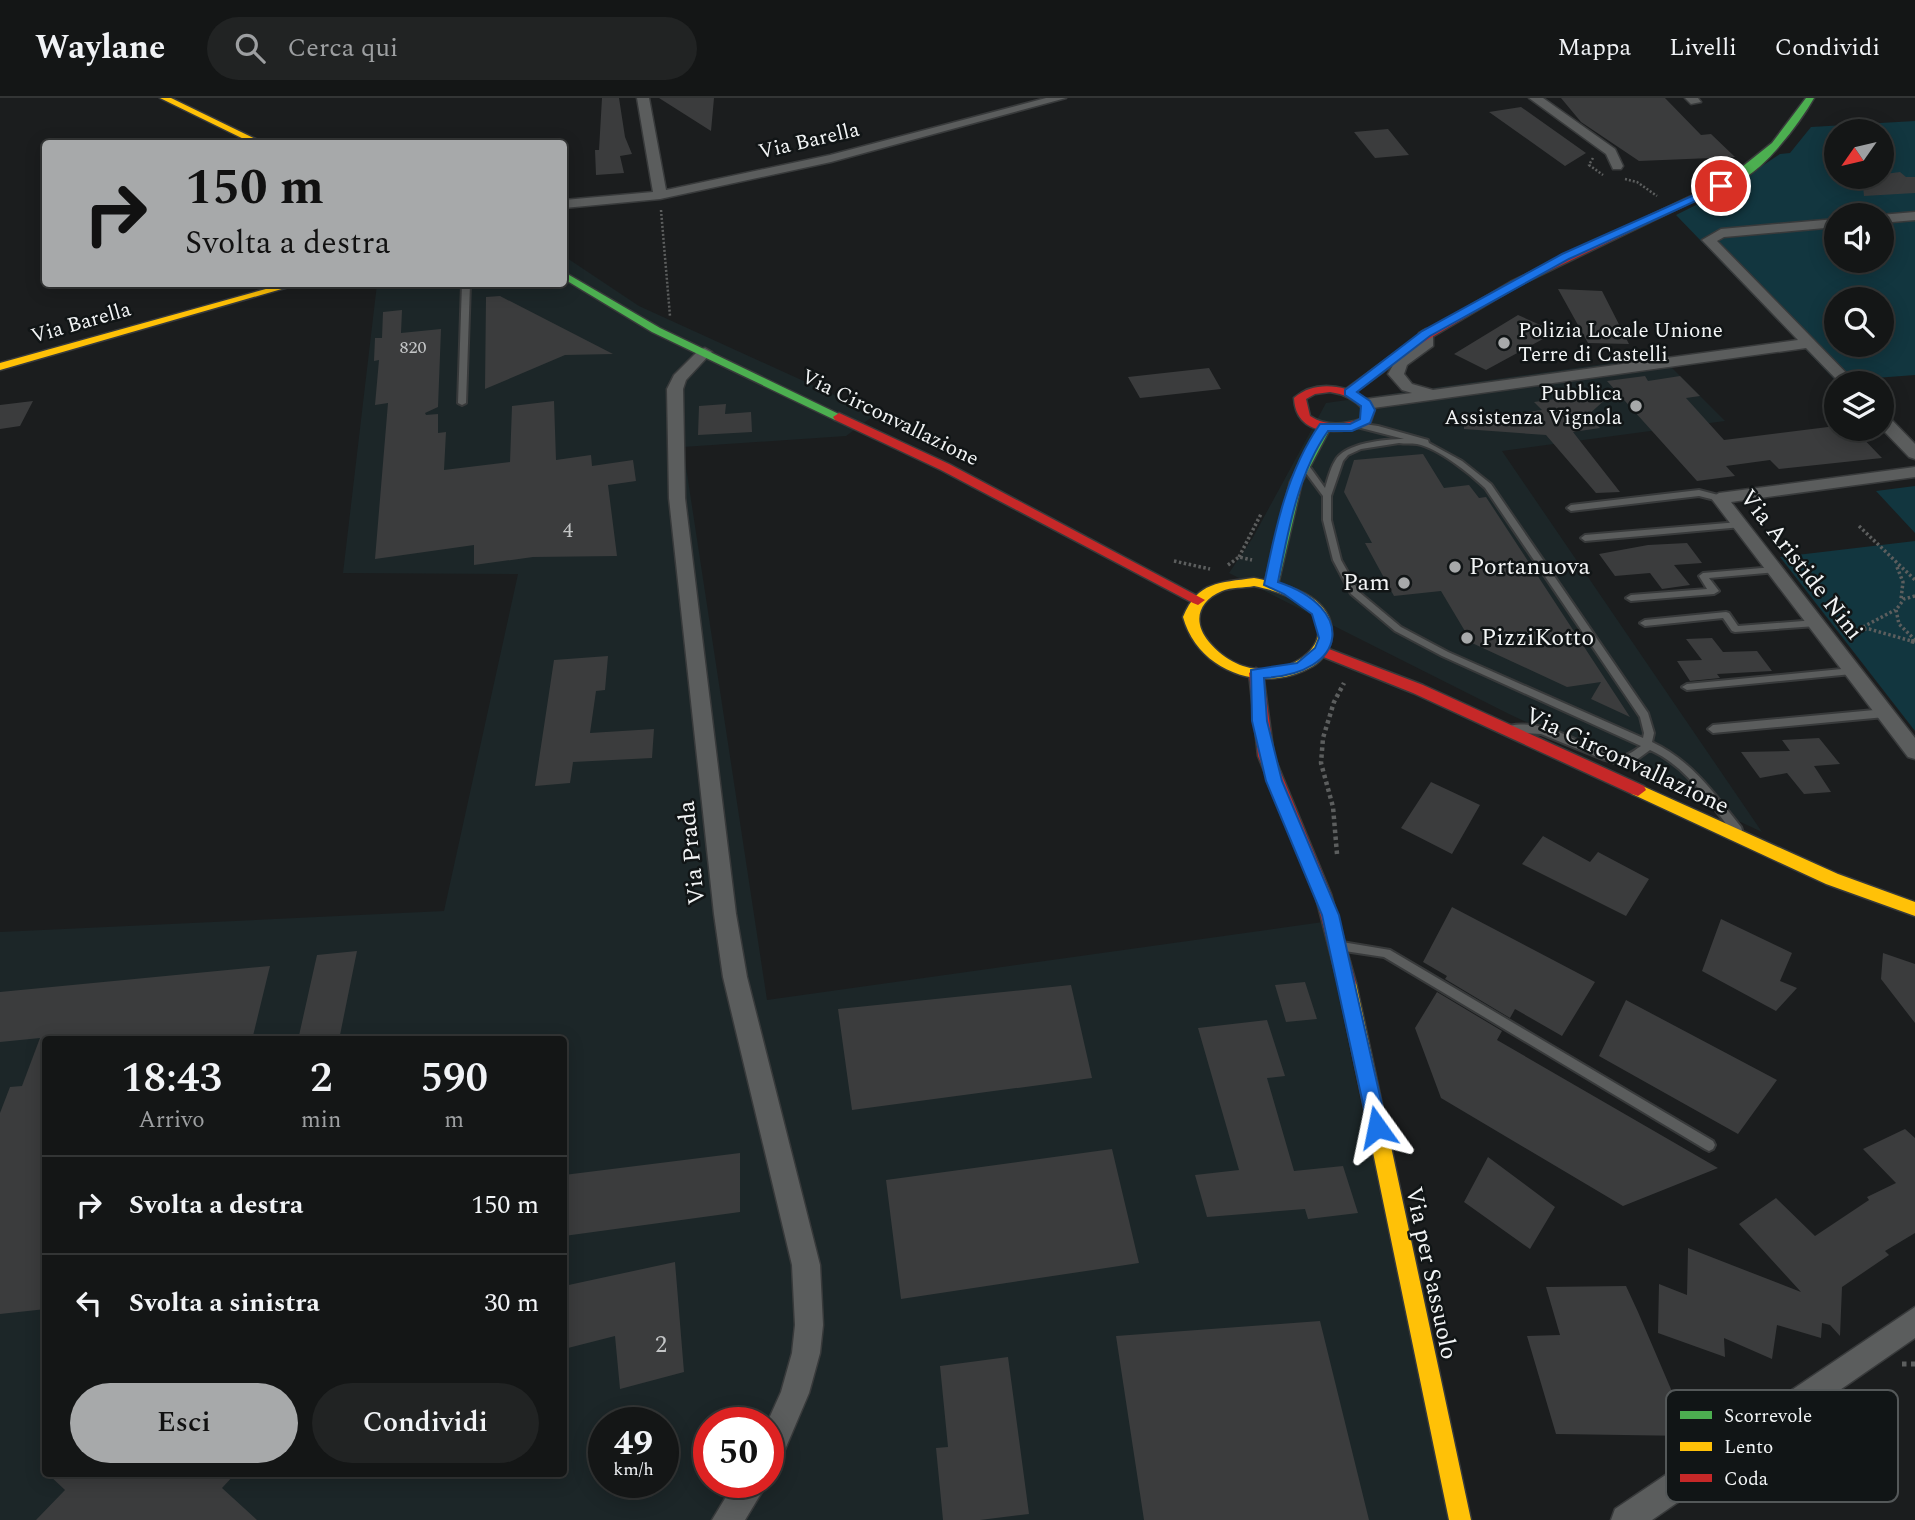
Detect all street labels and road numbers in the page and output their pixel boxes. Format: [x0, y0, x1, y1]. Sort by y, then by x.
street label: Via Barella [755, 114, 863, 168]
street label: Via Barella [27, 293, 136, 353]
street label: Via Circonvallazione [796, 361, 984, 475]
street label: Via Aristide Nini [1730, 482, 1872, 648]
street label: Via Circonvallazione [1519, 698, 1735, 824]
street label: Via Prada [669, 799, 715, 907]
street label: Via per Sassuolo [1395, 1183, 1467, 1363]

